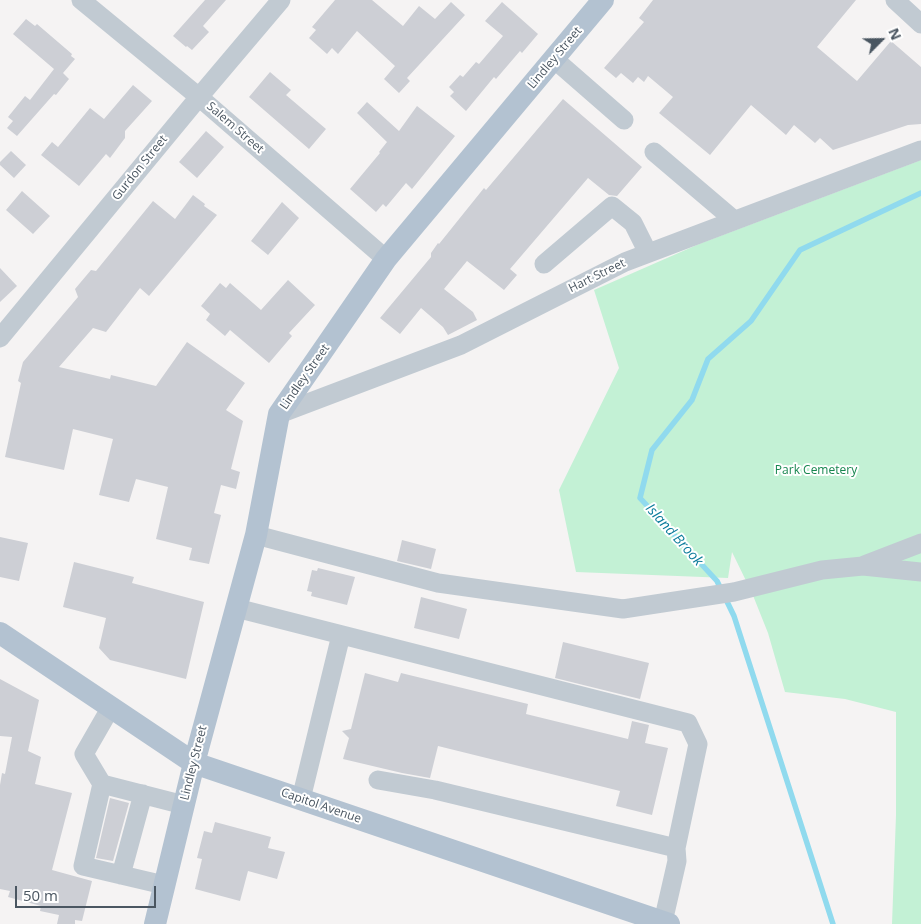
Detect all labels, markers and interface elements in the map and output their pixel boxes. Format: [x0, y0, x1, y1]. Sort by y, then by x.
north arrow [856, 15, 906, 65]
street label: Lindley Street [525, 24, 585, 92]
text: N [884, 25, 906, 43]
street label: Salem Street [204, 99, 266, 157]
street label: Gurdon Street [109, 133, 171, 203]
street label: Hart Street [566, 256, 628, 296]
street label: Lindley Street [277, 342, 333, 412]
park label: Park Cemetery [775, 464, 857, 478]
water label: Island Brook [642, 501, 706, 569]
street label: Lindley Street [178, 724, 210, 802]
street label: Capitol Avenue [279, 786, 363, 826]
scale bar [18, 876, 159, 908]
text: 50 m [23, 885, 58, 905]

